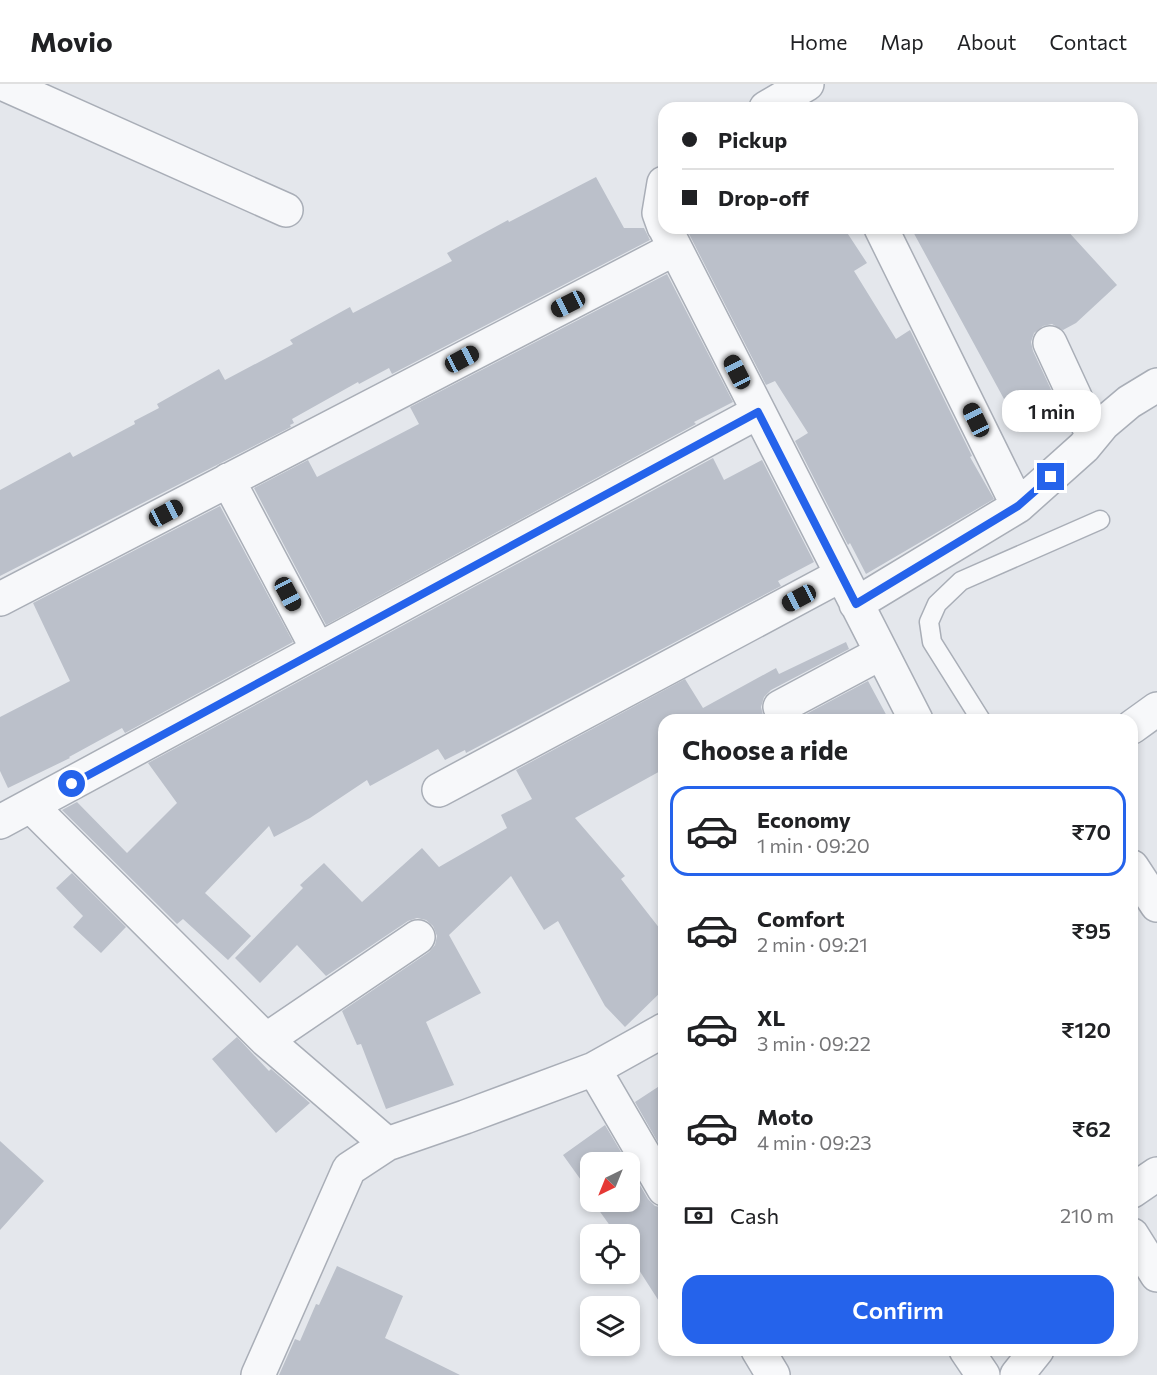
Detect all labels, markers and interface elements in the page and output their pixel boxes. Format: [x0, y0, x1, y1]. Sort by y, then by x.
text: Movio [30, 24, 113, 58]
text: Home [790, 29, 847, 54]
text: Map [880, 29, 924, 54]
text: About [957, 29, 1016, 54]
text: Contact [1049, 29, 1127, 54]
text: Pickup [718, 126, 787, 153]
text: Drop-off [718, 184, 809, 211]
car [548, 288, 588, 320]
car [442, 343, 482, 375]
car [721, 352, 753, 392]
callout: 1 min [1002, 390, 1100, 432]
text: 1 min [1028, 399, 1075, 423]
car [960, 400, 992, 440]
route end [1037, 463, 1064, 490]
car [146, 497, 186, 529]
car [272, 574, 304, 614]
car [779, 582, 819, 614]
text: Choose a ride [682, 733, 848, 766]
route start [58, 770, 85, 797]
icon: car [685, 804, 739, 858]
text: Economy [757, 806, 851, 833]
text: ₹70 [1071, 818, 1111, 845]
text: 1 min · 09:20 [757, 833, 870, 857]
icon: car [685, 903, 739, 957]
text: Comfort [757, 905, 845, 932]
text: ₹95 [1071, 917, 1111, 944]
text: 2 min · 09:21 [757, 932, 868, 956]
icon: car [685, 1002, 739, 1056]
text: XL [757, 1004, 785, 1031]
text: ₹120 [1061, 1016, 1111, 1043]
text: 3 min · 09:22 [757, 1031, 871, 1055]
icon: car [685, 1101, 739, 1155]
text: Moto [757, 1103, 813, 1130]
text: ₹62 [1072, 1115, 1111, 1142]
text: 4 min · 09:23 [757, 1130, 872, 1154]
north arrow [580, 1152, 640, 1212]
map controls [580, 1152, 640, 1356]
icon: cash [682, 1199, 715, 1232]
text: Cash [730, 1202, 779, 1229]
text: 210 m [1060, 1203, 1114, 1227]
button: locate [580, 1224, 640, 1284]
button: Confirm [682, 1275, 1114, 1344]
button: layers [580, 1296, 640, 1356]

